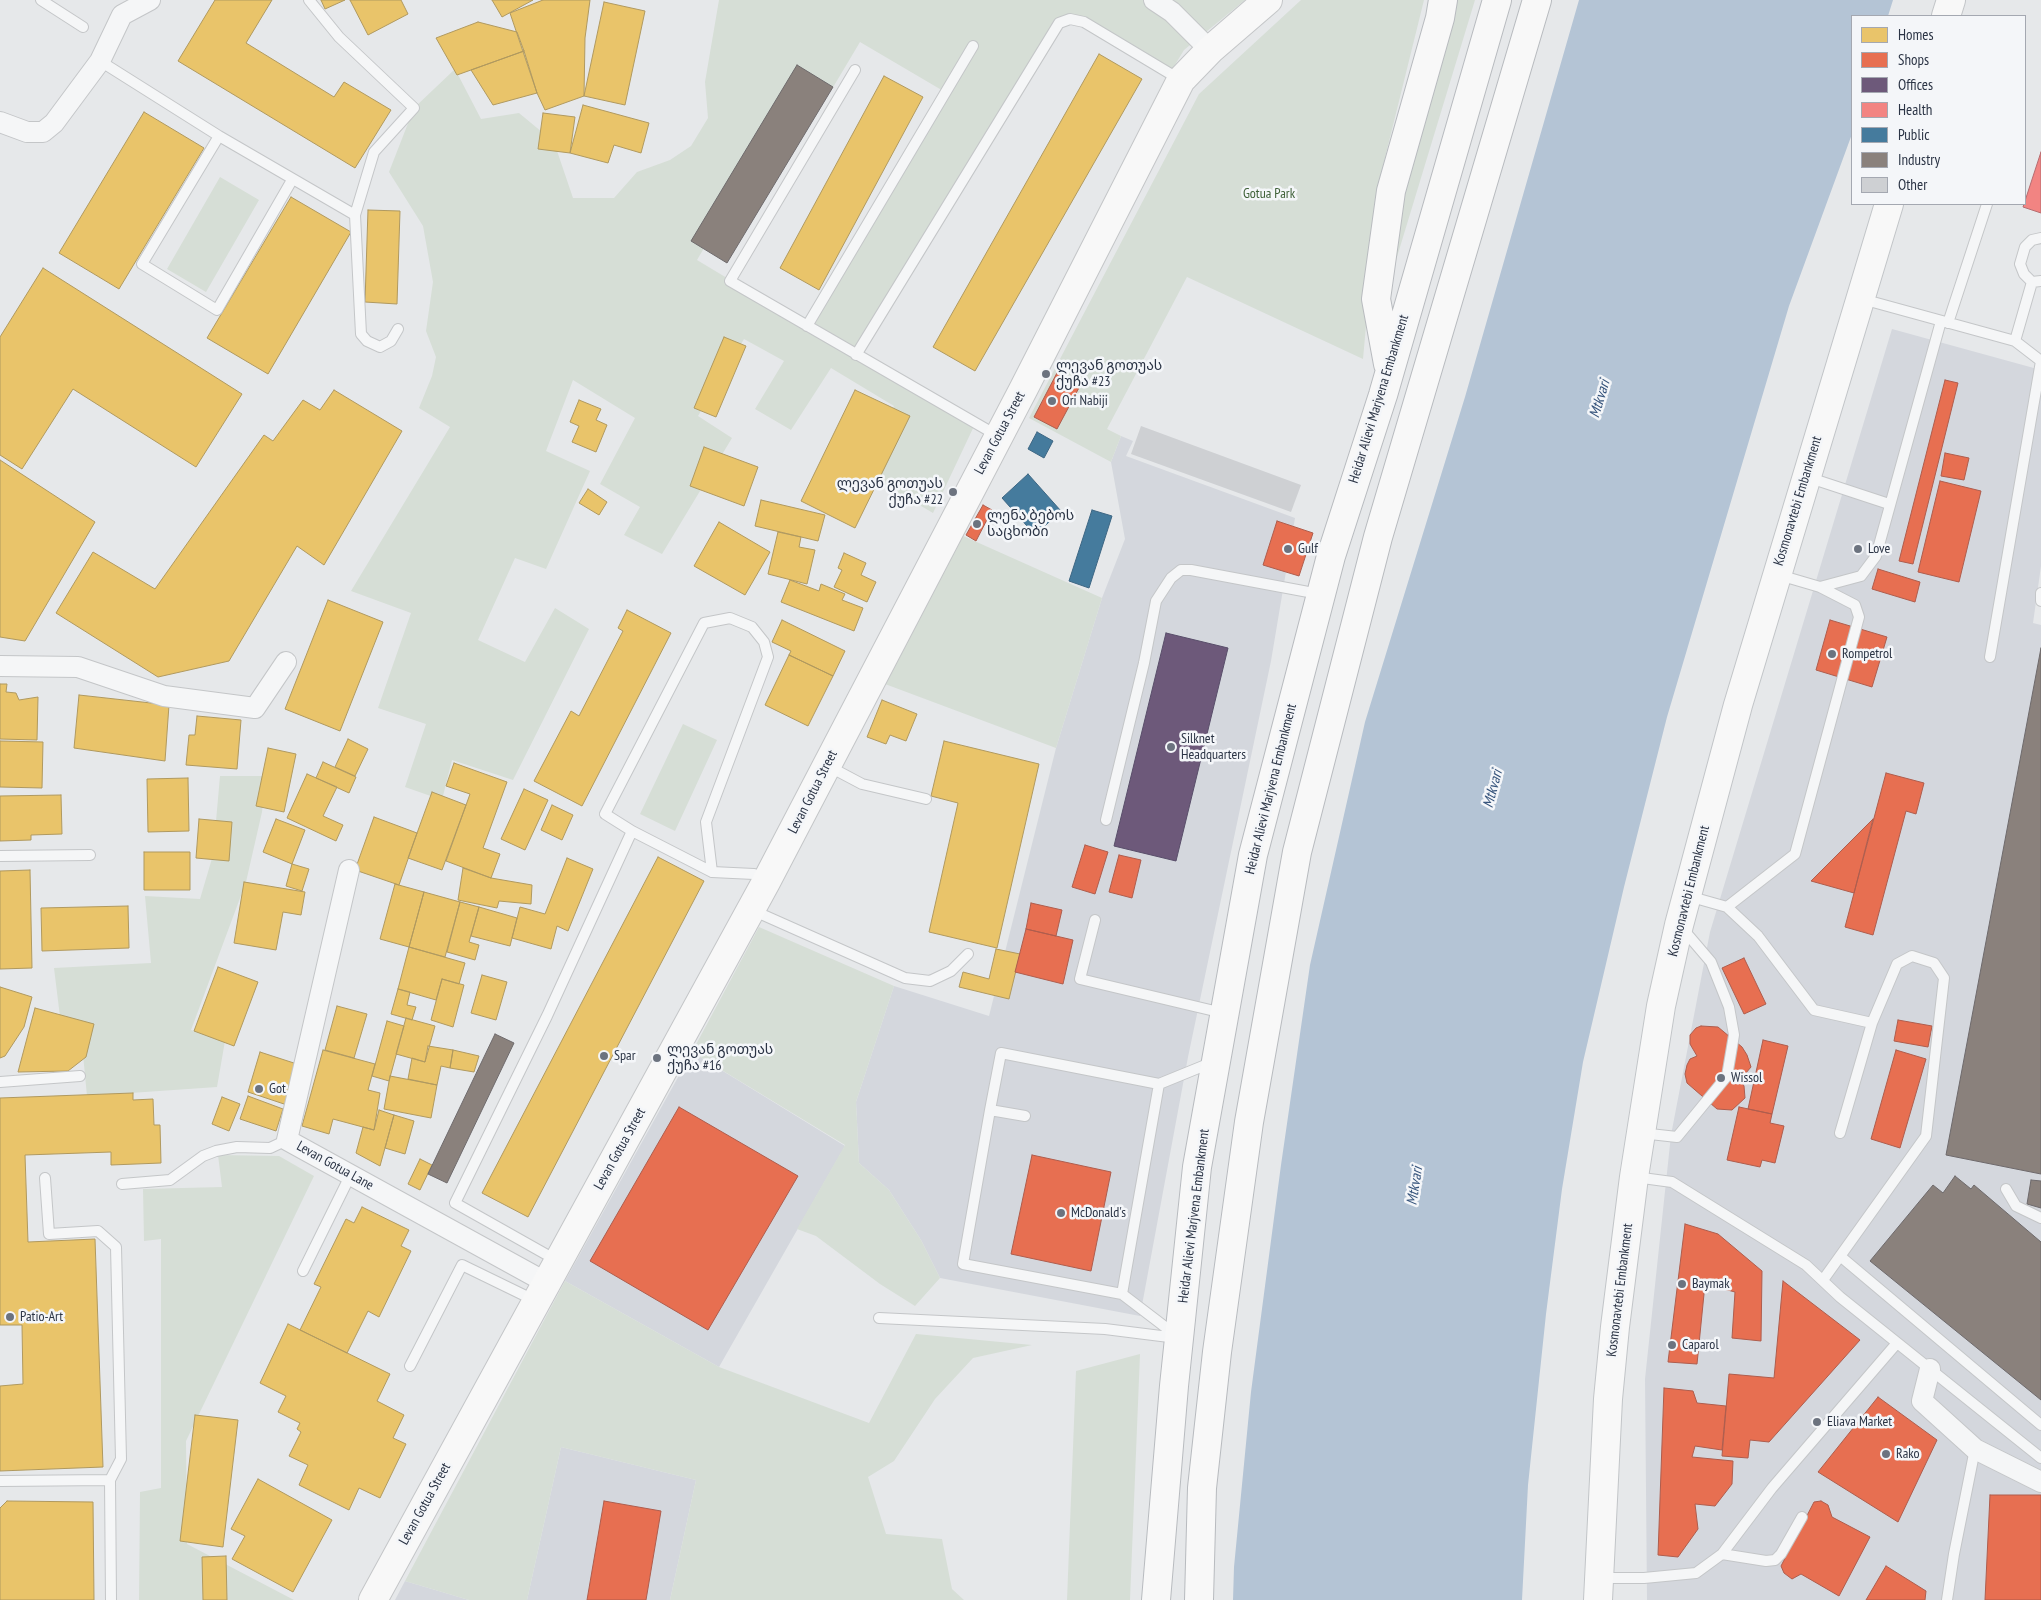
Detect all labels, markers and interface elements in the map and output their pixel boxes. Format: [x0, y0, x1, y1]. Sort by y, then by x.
legend [1851, 15, 2026, 205]
text: Homes [1898, 25, 1934, 44]
text: Shops [1898, 50, 1929, 69]
text: Offices [1898, 75, 1933, 94]
text: Health [1898, 100, 1932, 119]
text: Public [1898, 125, 1929, 144]
text: Industry [1898, 150, 1940, 169]
text: Other [1898, 175, 1927, 194]
park label: Gotua Park [1243, 186, 1295, 202]
street label: Heidar Alievi Marjvena Embankment [1345, 313, 1413, 485]
place label: ლევან გოთუას ქუჩა #23 [1056, 358, 1162, 391]
marker: ლევან გოთუას ქუჩა #23 [1040, 368, 1052, 380]
water label: Mtkvari [1586, 378, 1614, 420]
street label: Levan Gotua Street [971, 389, 1029, 477]
place label: Ori Nabiji [1062, 393, 1108, 409]
marker: Ori Nabiji [1046, 395, 1058, 407]
street label: Kosmonavtebi Embankment [1770, 434, 1826, 568]
place label: ლევან გოთუას ქუჩა #22 [837, 476, 943, 508]
marker: ლევან გოთუას ქუჩა #22 [947, 486, 959, 498]
place label: ლენა ბებოს საცხობი [987, 508, 1074, 540]
marker: ლენა ბებოს საცხობი [971, 518, 983, 530]
place label: Gulf [1298, 541, 1318, 557]
place label: Love [1868, 541, 1890, 557]
marker: Gulf [1282, 543, 1294, 555]
marker: Love [1852, 543, 1864, 555]
place label: Rompetrol [1842, 646, 1892, 662]
marker: Rompetrol [1826, 648, 1838, 660]
street label: Heidar Alievi Marjvena Embankment [1242, 702, 1300, 876]
place label: Silknet Headquarters [1181, 731, 1246, 764]
marker: Silknet Headquarters [1165, 741, 1177, 753]
street label: Levan Gotua Street [785, 748, 841, 836]
water label: Mtkvari [1479, 768, 1507, 810]
street label: Kosmonavtebi Embankment [1665, 824, 1713, 958]
place label: ლევან გოთუას ქუჩა #16 [667, 1042, 773, 1074]
place label: Spar [614, 1048, 636, 1064]
marker: Spar [598, 1050, 610, 1062]
marker: ლევან გოთუას ქუჩა #16 [651, 1052, 663, 1064]
place label: Wissol [1731, 1070, 1762, 1086]
marker: Wissol [1715, 1072, 1727, 1084]
place label: Got [269, 1081, 286, 1097]
marker: Got [253, 1083, 265, 1095]
street label: Levan Gotua Street [591, 1105, 649, 1193]
street label: Heidar Alievi Marjvena Embankment [1175, 1128, 1213, 1304]
street label: Levan Gotua Lane [294, 1138, 376, 1194]
water label: Mtkvari [1403, 1165, 1427, 1207]
place label: McDonald's [1071, 1205, 1126, 1221]
marker: McDonald's [1055, 1207, 1067, 1219]
street label: Kosmonavtebi Embankment [1603, 1222, 1637, 1358]
place label: Baymak [1692, 1276, 1730, 1292]
marker: Baymak [1676, 1278, 1688, 1290]
place label: Patio-Art [20, 1309, 63, 1325]
marker: Patio-Art [4, 1311, 16, 1323]
place label: Caparol [1682, 1337, 1719, 1353]
marker: Caparol [1666, 1339, 1678, 1351]
place label: Eliava Market [1827, 1414, 1892, 1430]
marker: Eliava Market [1811, 1416, 1823, 1428]
place label: Rako [1896, 1446, 1920, 1462]
marker: Rako [1880, 1448, 1892, 1460]
street label: Levan Gotua Street [396, 1460, 454, 1548]

